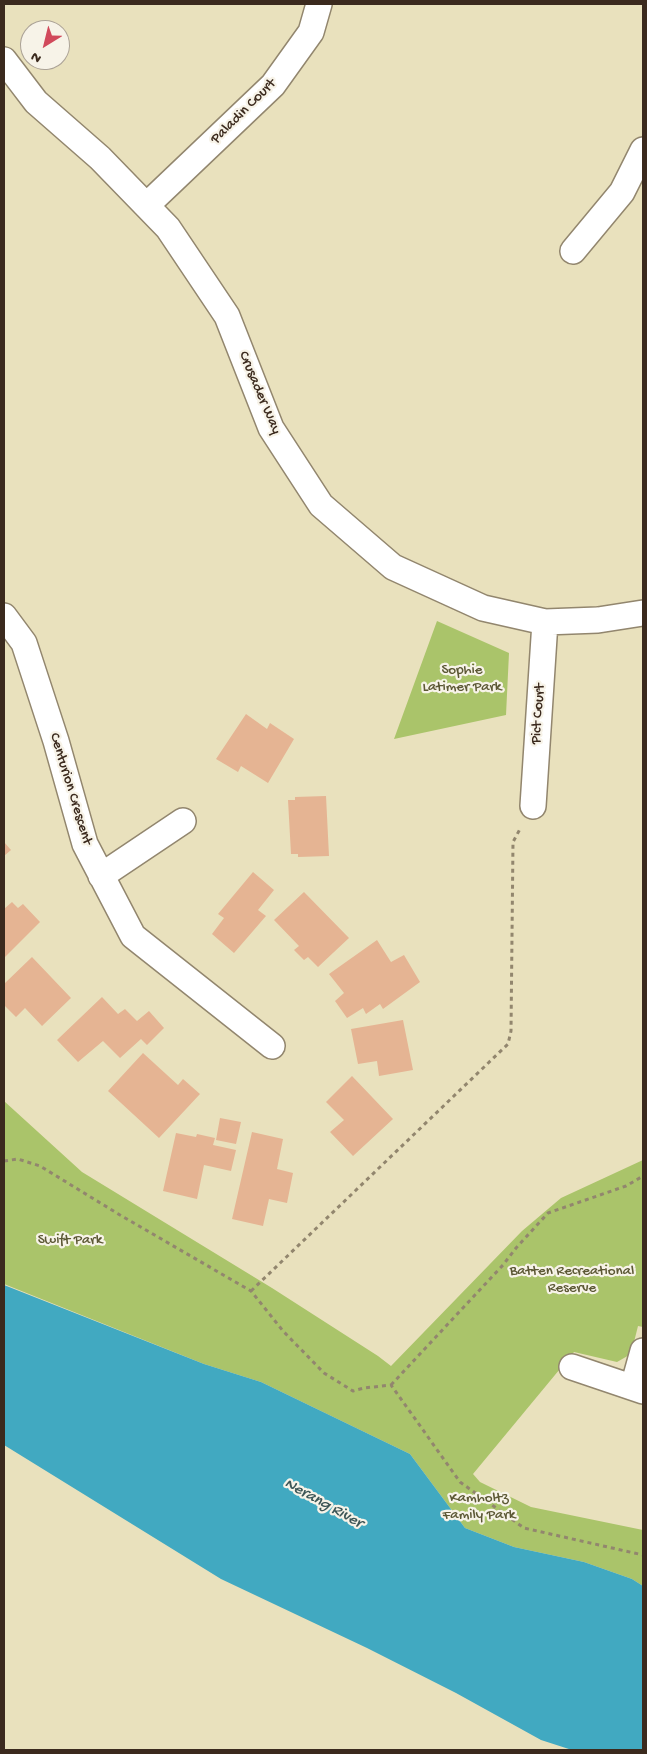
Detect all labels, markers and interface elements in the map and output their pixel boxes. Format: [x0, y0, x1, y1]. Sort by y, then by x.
north arrow [20, 20, 70, 70]
text: N [28, 47, 45, 66]
street label: Paladin Court [207, 75, 281, 149]
street label: Crusader Way [233, 349, 285, 437]
park label: Sophie Latimer Park [422, 662, 502, 697]
street label: Pict Court [528, 683, 550, 745]
street label: Centurion Crescent [44, 731, 96, 847]
park label: Swift Park [38, 1232, 102, 1250]
park label: Batten Recreational Reserve [510, 1263, 634, 1298]
water label: Nerang River [280, 1475, 366, 1533]
park label: Kamholtz Family Park [443, 1490, 515, 1525]

